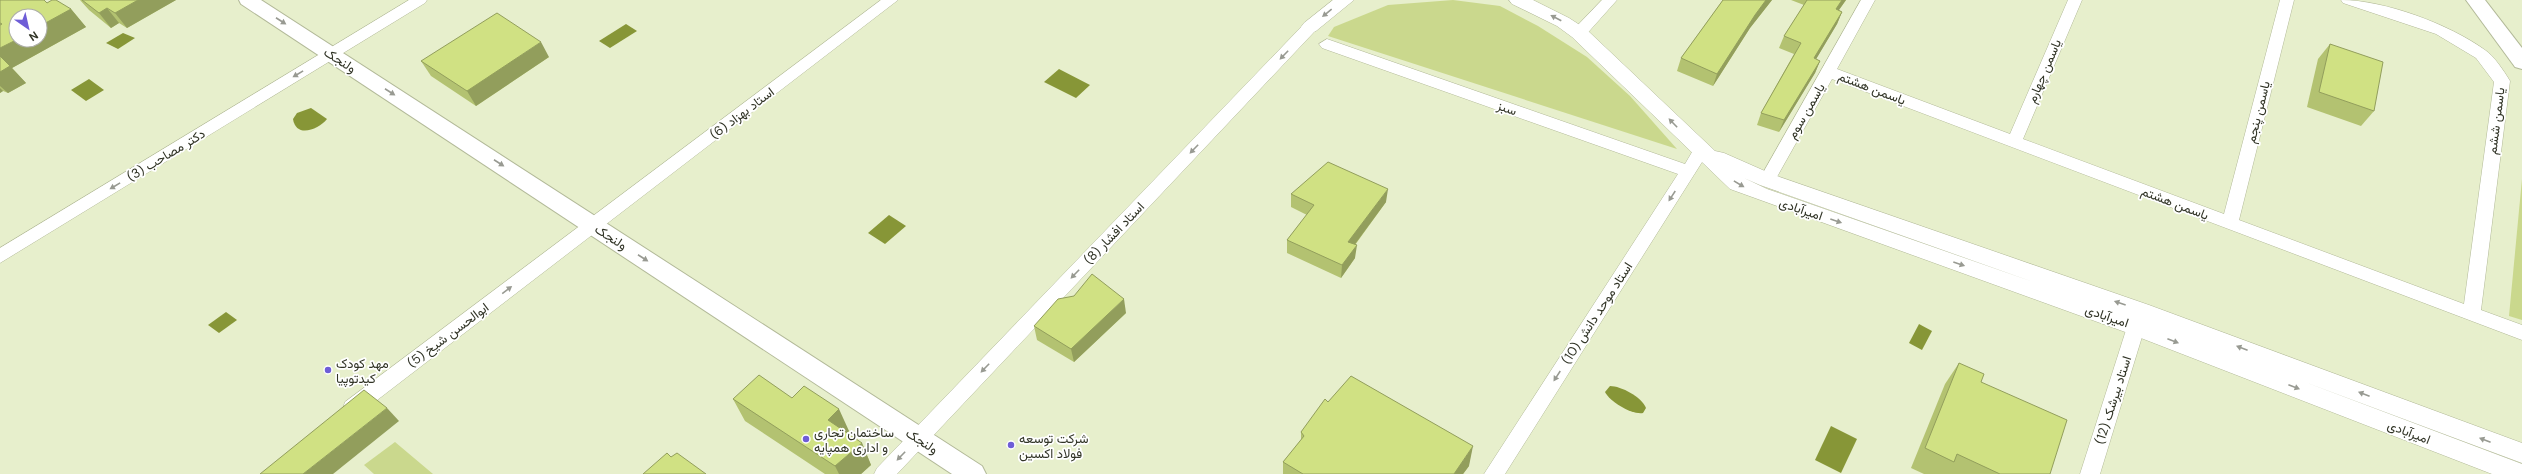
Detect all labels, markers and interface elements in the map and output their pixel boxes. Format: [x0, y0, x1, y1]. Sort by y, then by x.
north arrow [8, 8, 48, 48]
one-way arrow [1322, 9, 1333, 18]
one-way arrow [1550, 15, 1562, 22]
one-way arrow [276, 17, 286, 25]
text: N [26, 28, 41, 44]
street label: یاسمن چهارم [2023, 36, 2066, 106]
street label: ولنجک [321, 43, 359, 77]
one-way arrow [1279, 50, 1288, 60]
street label: یاسمن هشتم [1836, 67, 1908, 109]
one-way arrow [292, 71, 304, 78]
street label: یاسمن پنجم [2242, 79, 2275, 145]
street label: یاسمن سوم [1783, 80, 1829, 142]
street label: استاد بهزاد (6) [706, 83, 778, 143]
street label: یاسمن ششم [2483, 86, 2509, 156]
one-way arrow [385, 88, 395, 96]
street label: سبز [1494, 96, 1519, 119]
one-way arrow [1668, 118, 1678, 128]
street label: دکتر مصاحب (3) [124, 125, 208, 185]
one-way arrow [1189, 144, 1199, 154]
one-way arrow [493, 160, 505, 167]
one-way arrow [1733, 181, 1745, 188]
one-way arrow [109, 182, 121, 189]
street label: یاسمن هشتم [2139, 182, 2211, 224]
one-way arrow [1668, 191, 1676, 201]
street label: امیرآبادی [1777, 194, 1825, 224]
street label: استاد افشار (8) [1080, 198, 1148, 268]
one-way arrow [1830, 219, 1842, 225]
street label: ولنجک [592, 220, 630, 254]
one-way arrow [637, 254, 648, 261]
street label: استاد موحد دانش (10) [1558, 259, 1636, 367]
one-way arrow [1953, 262, 1965, 268]
one-way arrow [1070, 269, 1080, 279]
one-way arrow [502, 286, 513, 294]
street label: ابوالحسن شیخ (5) [404, 299, 493, 372]
one-way arrow [2114, 300, 2126, 306]
street label: امیرآبادی [2083, 301, 2131, 331]
one-way arrow [2167, 338, 2179, 344]
one-way arrow [2236, 345, 2248, 351]
street label: استاد بیرشک (12) [2091, 354, 2135, 446]
place label: مهد کودک کیدتوپیا [336, 355, 389, 388]
one-way arrow [980, 363, 990, 373]
marker: مهد کودک کیدتوپیا [323, 365, 333, 375]
one-way arrow [1553, 370, 1560, 382]
one-way arrow [2289, 385, 2301, 391]
one-way arrow [2357, 391, 2369, 397]
street label: امیرآبادی [2385, 416, 2433, 448]
place label: ساختمان تجاری و اداری همپایه [814, 424, 894, 457]
street label: ولنجک [903, 424, 941, 458]
place label: شرکت توسعه فولاد اکسین [1019, 430, 1089, 462]
marker: ساختمان تجاری و اداری همپایه [801, 434, 811, 444]
one-way arrow [2479, 436, 2491, 442]
marker: شرکت توسعه فولاد اکسین [1006, 440, 1016, 450]
one-way arrow [896, 451, 906, 461]

